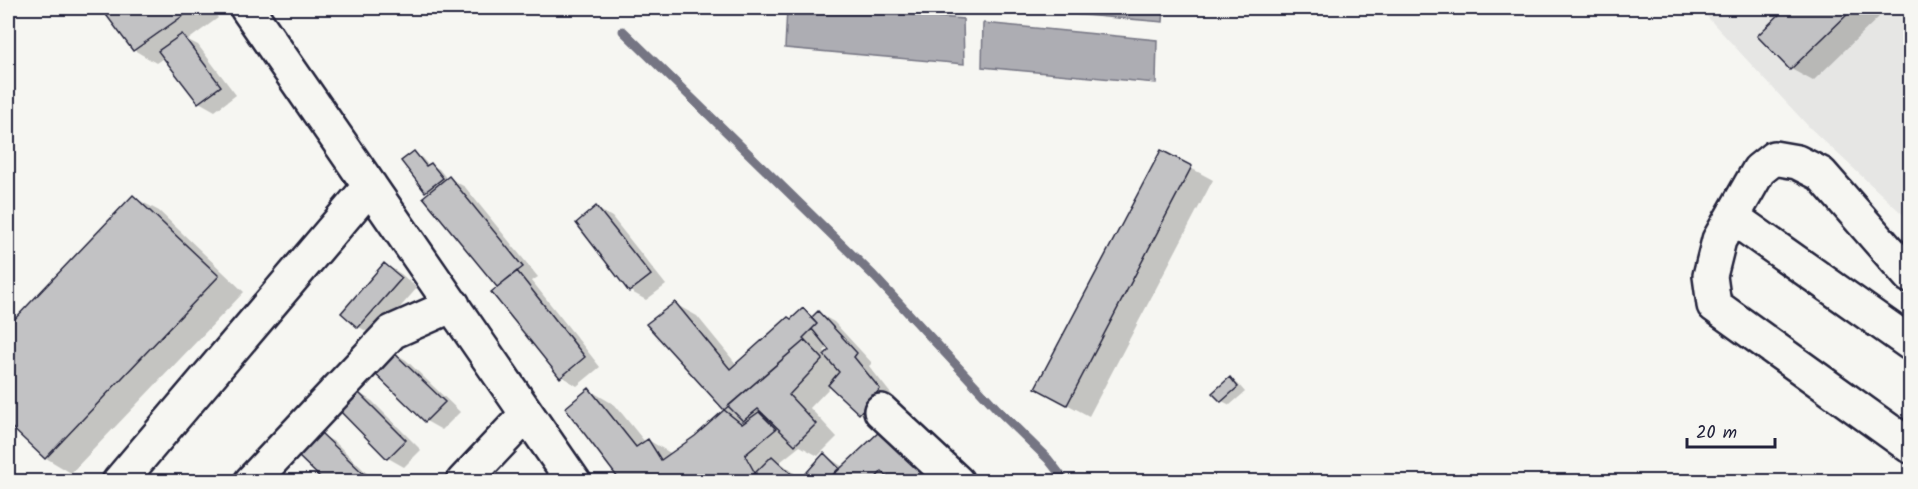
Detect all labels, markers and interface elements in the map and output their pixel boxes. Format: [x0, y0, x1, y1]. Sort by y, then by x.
scale bar [1687, 411, 1776, 449]
text: 20 m [1696, 419, 1737, 448]

